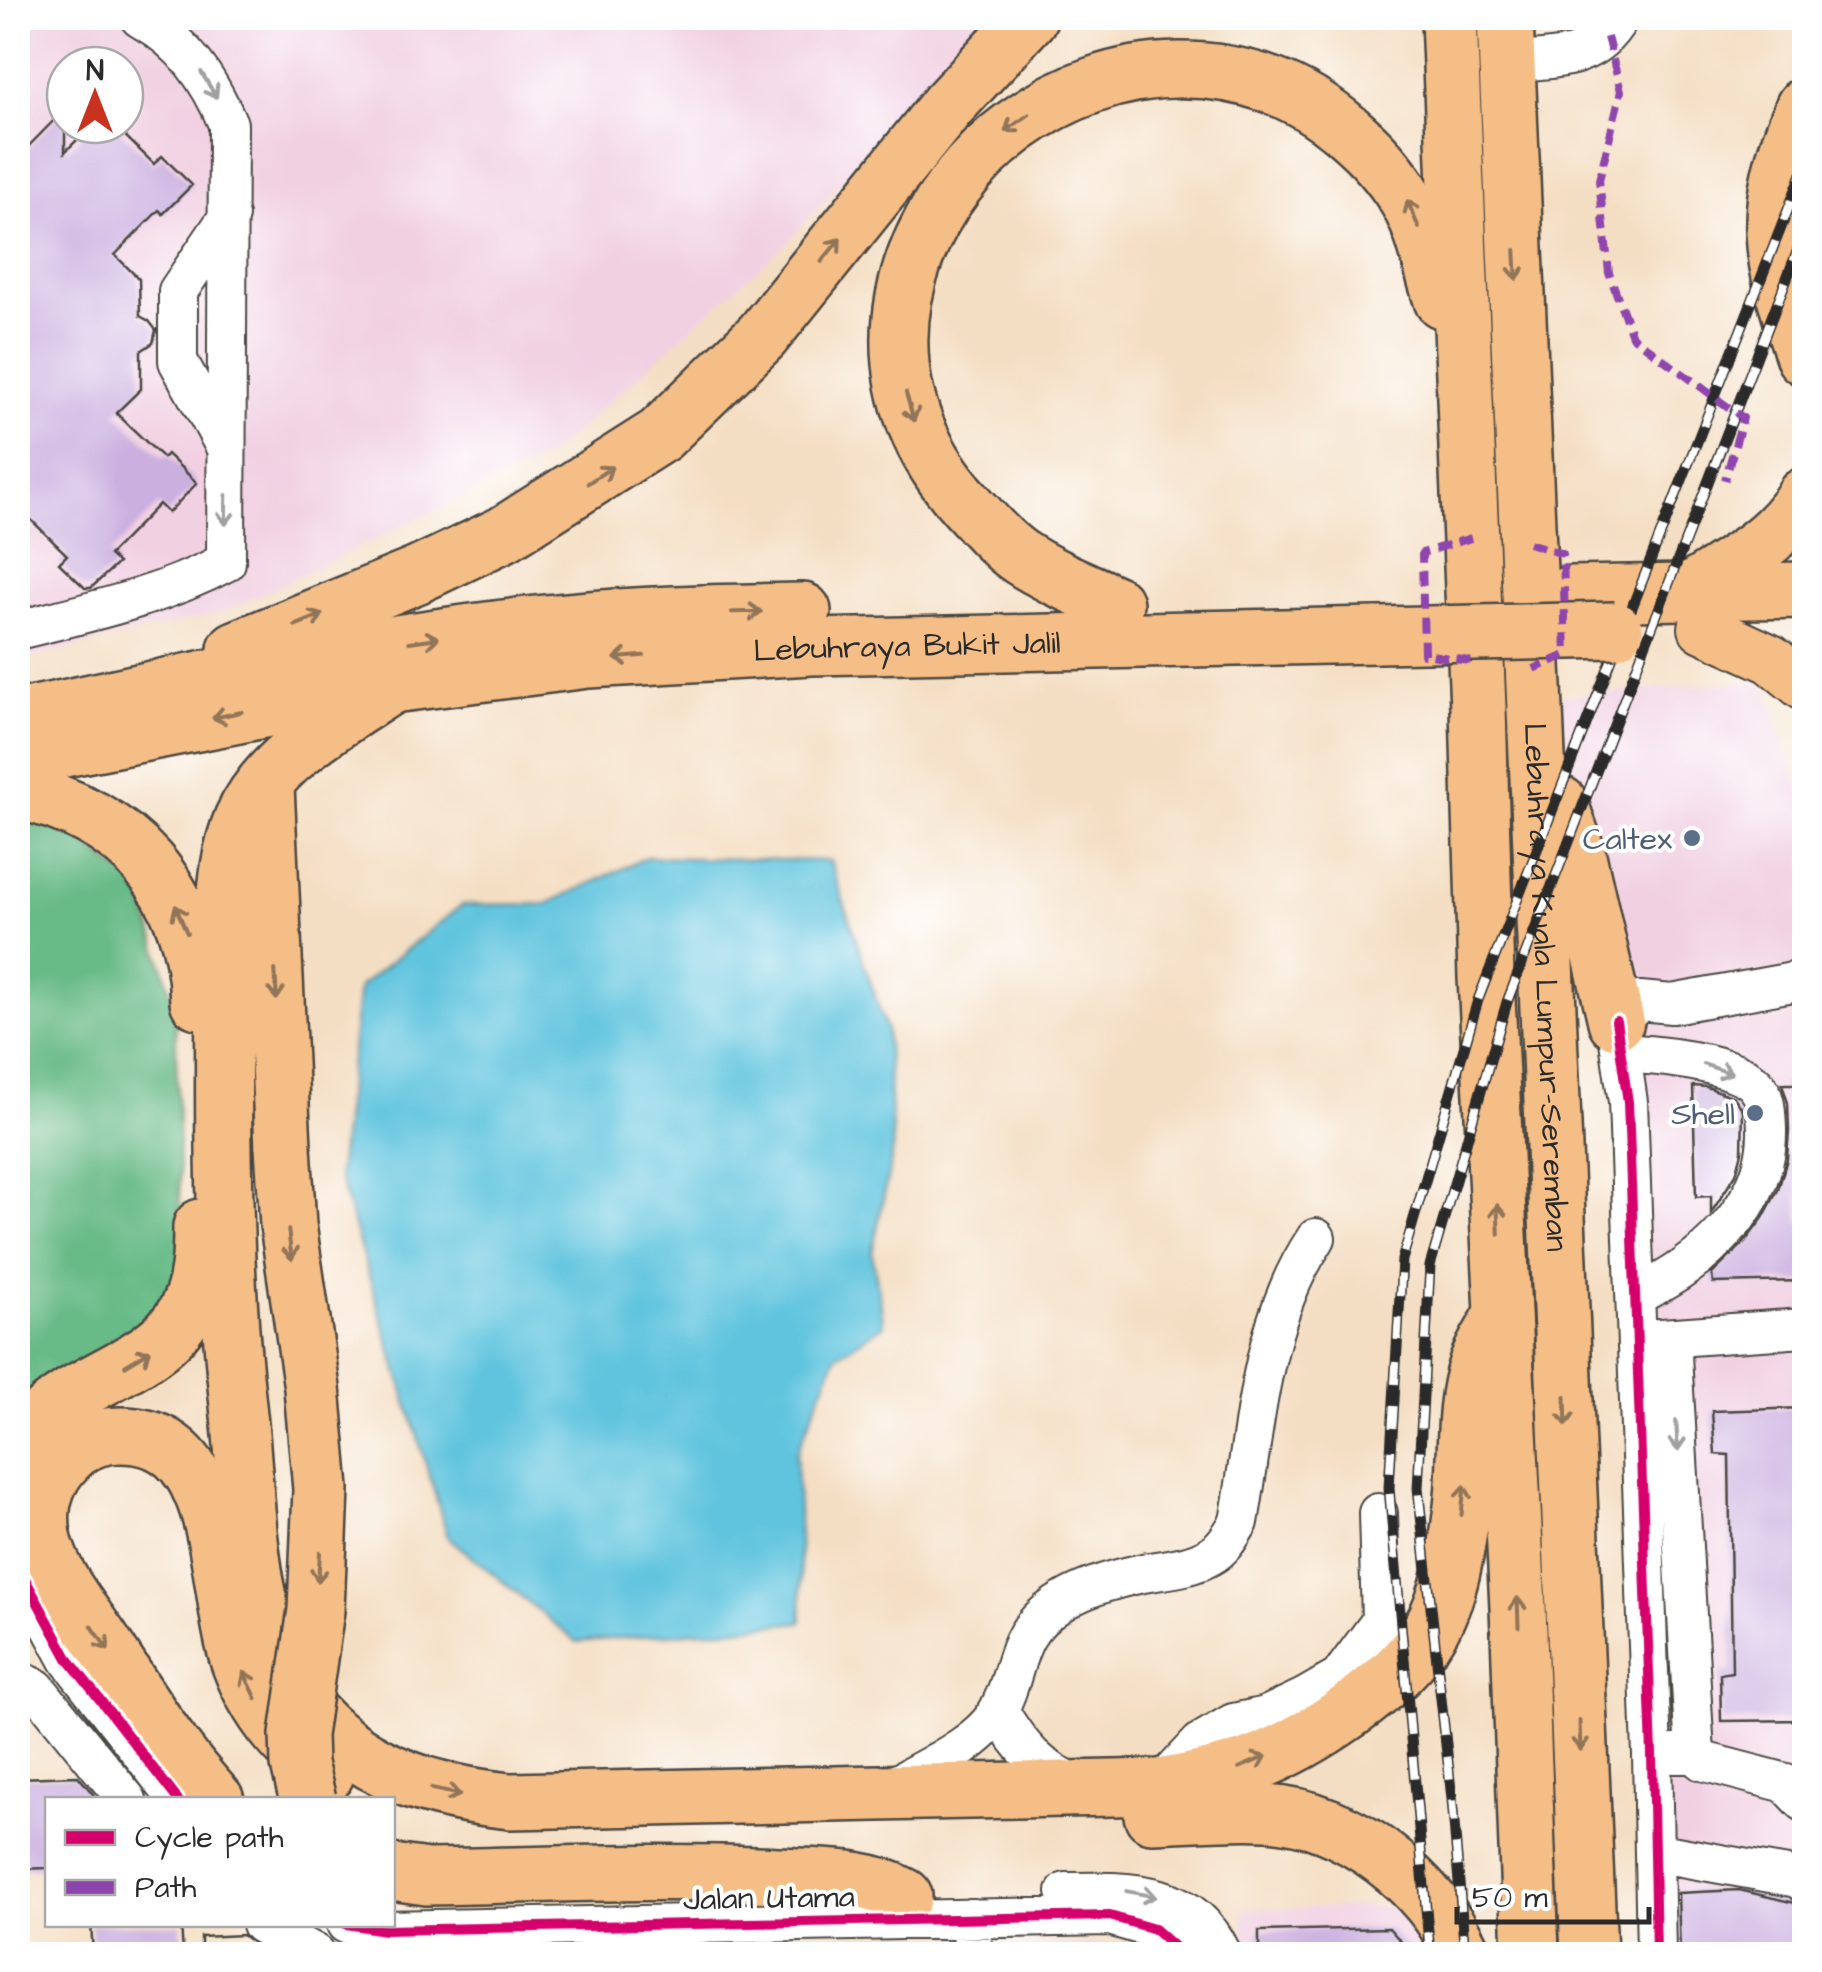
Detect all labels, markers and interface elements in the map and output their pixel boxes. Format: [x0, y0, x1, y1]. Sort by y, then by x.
north arrow [45, 45, 145, 145]
text: N [86, 52, 104, 91]
one-way arrow [199, 70, 219, 99]
one-way arrow [1004, 112, 1032, 133]
one-way arrow [1403, 199, 1421, 230]
one-way arrow [820, 238, 842, 264]
one-way arrow [1506, 248, 1525, 280]
one-way arrow [902, 390, 921, 422]
one-way arrow [585, 465, 613, 486]
one-way arrow [217, 494, 236, 526]
one-way arrow [730, 602, 763, 622]
one-way arrow [294, 609, 324, 627]
street label: Lebuhraya Bukit Jalil [752, 621, 1061, 674]
one-way arrow [407, 631, 440, 649]
one-way arrow [614, 647, 646, 666]
one-way arrow [212, 707, 244, 726]
street label: Lebuhraya Kuala Lumpur–Seremban [1512, 722, 1579, 1252]
place label: Caltex [1583, 817, 1672, 862]
marker: Caltex [1681, 827, 1703, 849]
one-way arrow [171, 904, 189, 935]
one-way arrow [267, 968, 286, 1000]
one-way arrow [1701, 1061, 1733, 1079]
place label: Shell [1671, 1092, 1735, 1137]
marker: Shell [1744, 1102, 1766, 1124]
one-way arrow [1488, 1203, 1507, 1235]
one-way arrow [281, 1228, 300, 1260]
one-way arrow [123, 1347, 151, 1368]
one-way arrow [1557, 1395, 1576, 1427]
one-way arrow [1668, 1419, 1687, 1451]
one-way arrow [1453, 1484, 1472, 1516]
one-way arrow [309, 1551, 328, 1583]
one-way arrow [1508, 1597, 1527, 1629]
one-way arrow [89, 1623, 110, 1651]
one-way arrow [239, 1670, 258, 1700]
one-way arrow [1571, 1719, 1590, 1751]
one-way arrow [1237, 1752, 1268, 1770]
one-way arrow [429, 1783, 461, 1802]
legend [45, 1797, 395, 1927]
text: Cycle path [135, 1817, 284, 1860]
scale bar [1457, 1862, 1650, 1924]
text: Path [135, 1867, 197, 1909]
street label: Jalan Utama [683, 1875, 855, 1922]
text: 50 m [1472, 1877, 1548, 1919]
one-way arrow [1124, 1886, 1156, 1905]

